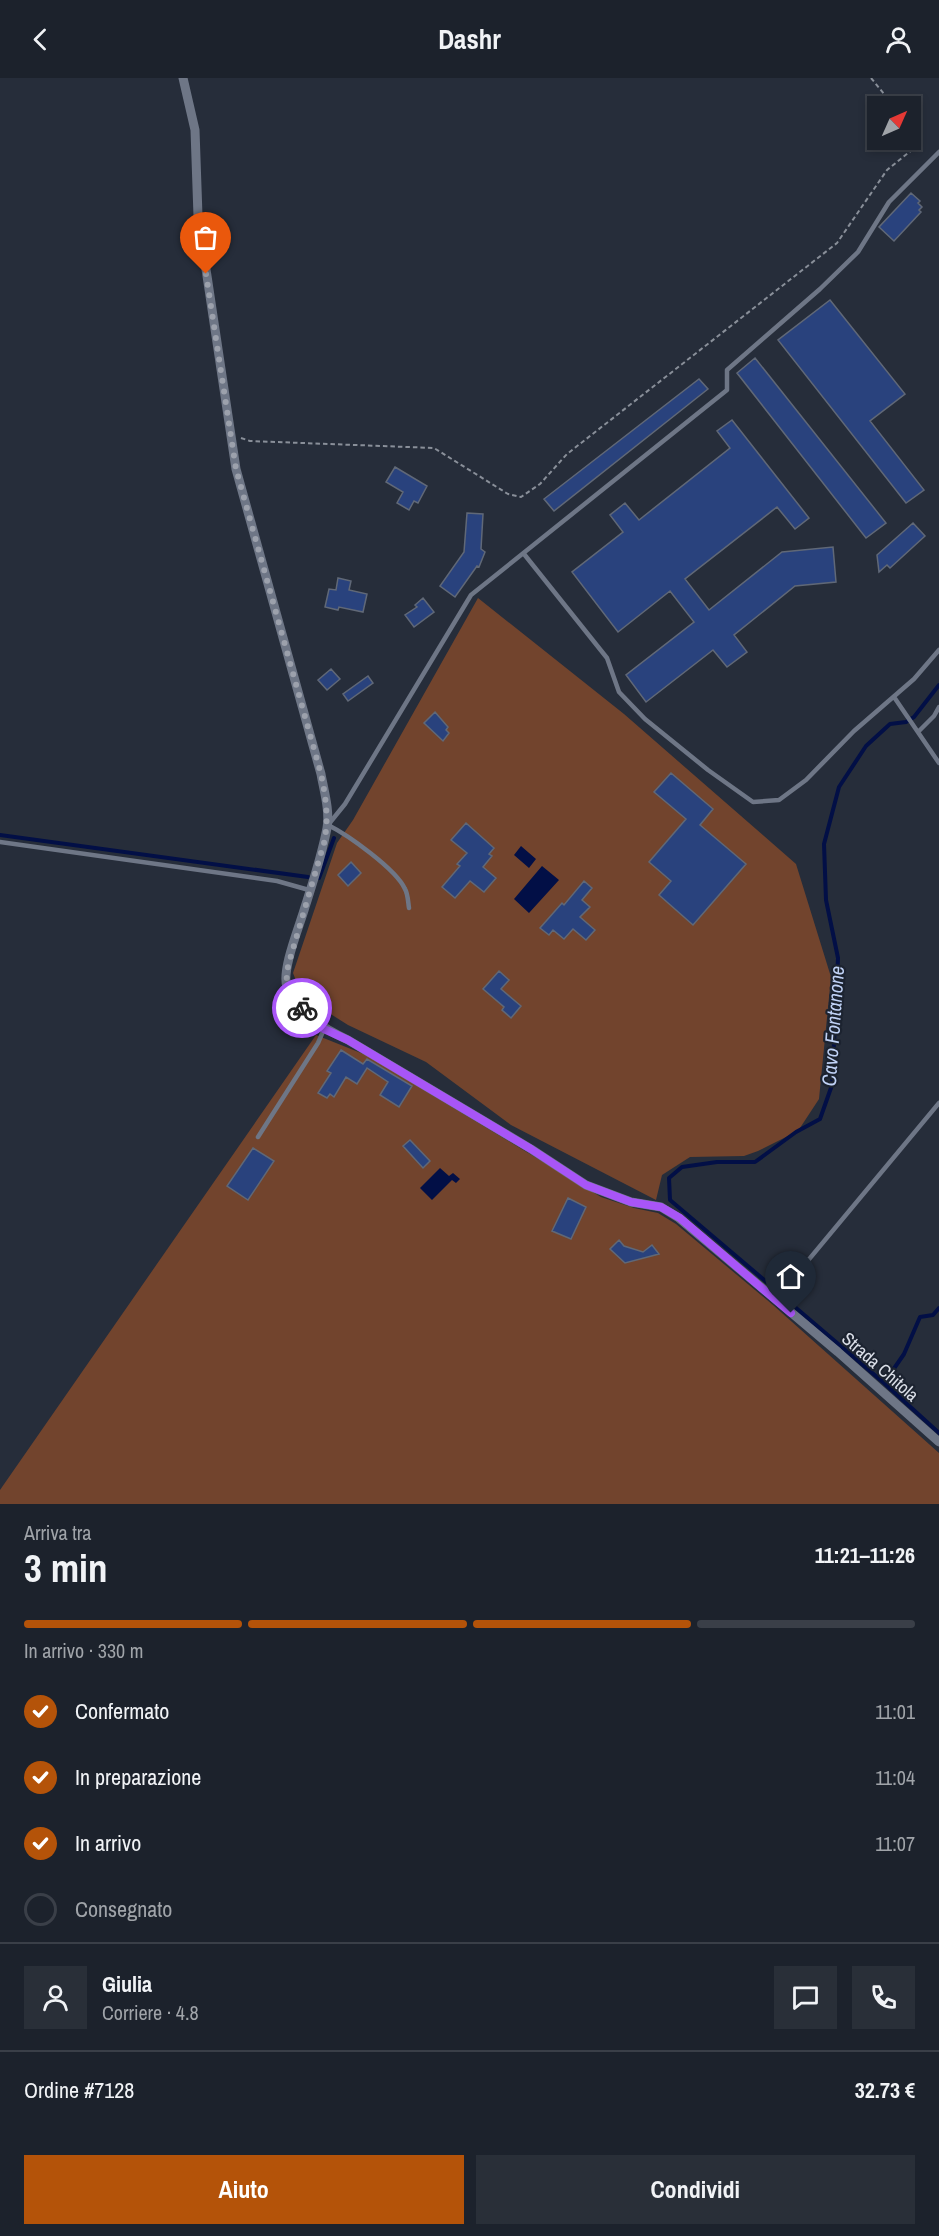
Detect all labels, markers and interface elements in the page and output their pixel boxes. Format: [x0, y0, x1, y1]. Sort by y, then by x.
text: Dashr [438, 21, 501, 57]
icon: back [24, 23, 57, 56]
icon: person [882, 23, 915, 56]
north arrow [867, 96, 921, 150]
map controls [867, 96, 921, 150]
pin [180, 212, 231, 274]
icon: bag [189, 221, 222, 254]
water label: Cavo Fontanone [815, 965, 850, 1087]
courier [272, 978, 332, 1038]
icon: bike [286, 992, 319, 1025]
pin [765, 1251, 816, 1313]
icon: home [774, 1260, 807, 1293]
street label: Strada Chitola [837, 1326, 924, 1407]
text: Arriva tra [24, 1519, 91, 1546]
text: 11:21–11:26 [815, 1540, 915, 1570]
text: 3 min [24, 1542, 108, 1594]
text: In arrivo · 330 m [24, 1637, 143, 1664]
icon: check [24, 1695, 57, 1728]
text: Confermato [75, 1696, 169, 1726]
text: 11:01 [875, 1698, 915, 1725]
icon: check [24, 1761, 57, 1794]
text: In preparazione [75, 1762, 201, 1792]
text: 11:04 [875, 1764, 915, 1791]
icon: check [24, 1827, 57, 1860]
text: In arrivo [75, 1828, 141, 1858]
text: 11:07 [875, 1830, 915, 1857]
text: Consegnato [75, 1894, 172, 1924]
button: person [24, 1966, 87, 2029]
button: chat [774, 1966, 837, 2029]
button: phone [852, 1966, 915, 2029]
text: Giulia [102, 1969, 152, 1999]
text: Corriere · 4.8 [102, 1999, 199, 2026]
text: Ordine #7128 [24, 2075, 134, 2105]
text: 32.73 € [855, 2075, 915, 2105]
button: Aiuto [24, 2155, 464, 2224]
button: Condividi [476, 2155, 915, 2224]

